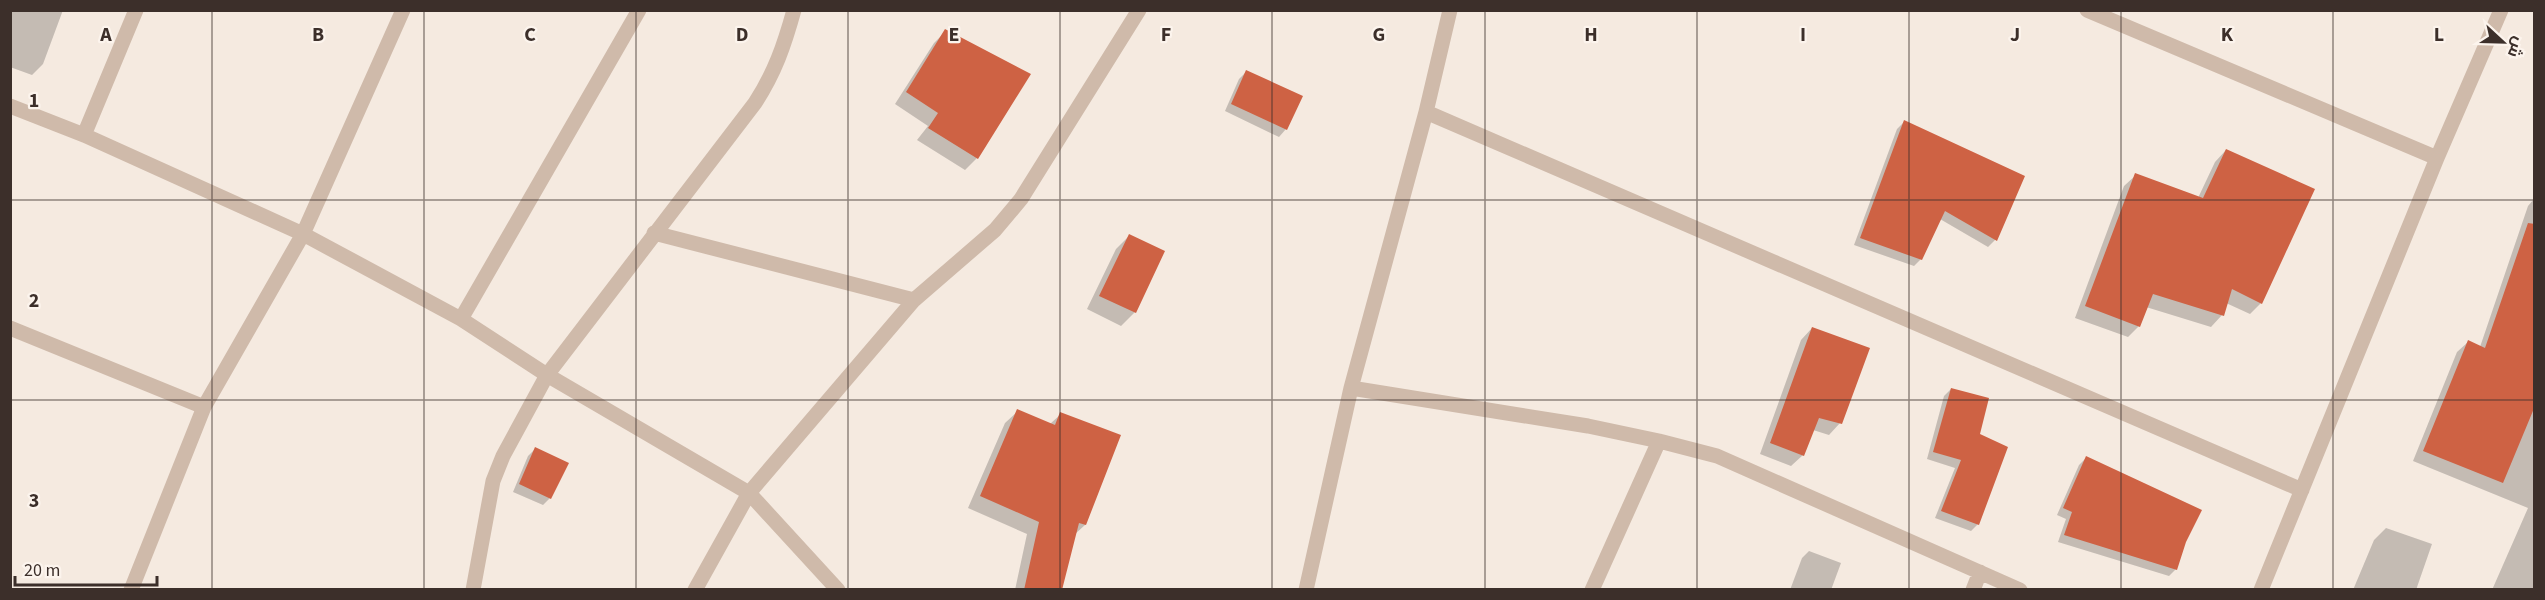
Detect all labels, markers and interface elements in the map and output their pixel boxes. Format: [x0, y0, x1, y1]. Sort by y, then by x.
north arrow [2473, 12, 2533, 72]
text: A [99, 21, 112, 49]
text: B [312, 21, 324, 49]
text: C [524, 21, 536, 49]
text: D [736, 21, 748, 49]
text: E [949, 21, 959, 49]
text: F [1161, 21, 1171, 49]
text: G [1373, 21, 1385, 49]
text: H [1584, 21, 1598, 49]
text: I [1800, 21, 1806, 49]
text: J [2010, 21, 2020, 49]
text: K [2221, 21, 2234, 49]
text: L [2434, 21, 2444, 49]
text: ش [2502, 34, 2530, 61]
text: 1 [29, 87, 39, 115]
text: 2 [29, 287, 39, 315]
text: 3 [29, 487, 39, 515]
scale bar [15, 549, 158, 587]
text: 20 m [24, 558, 60, 583]

